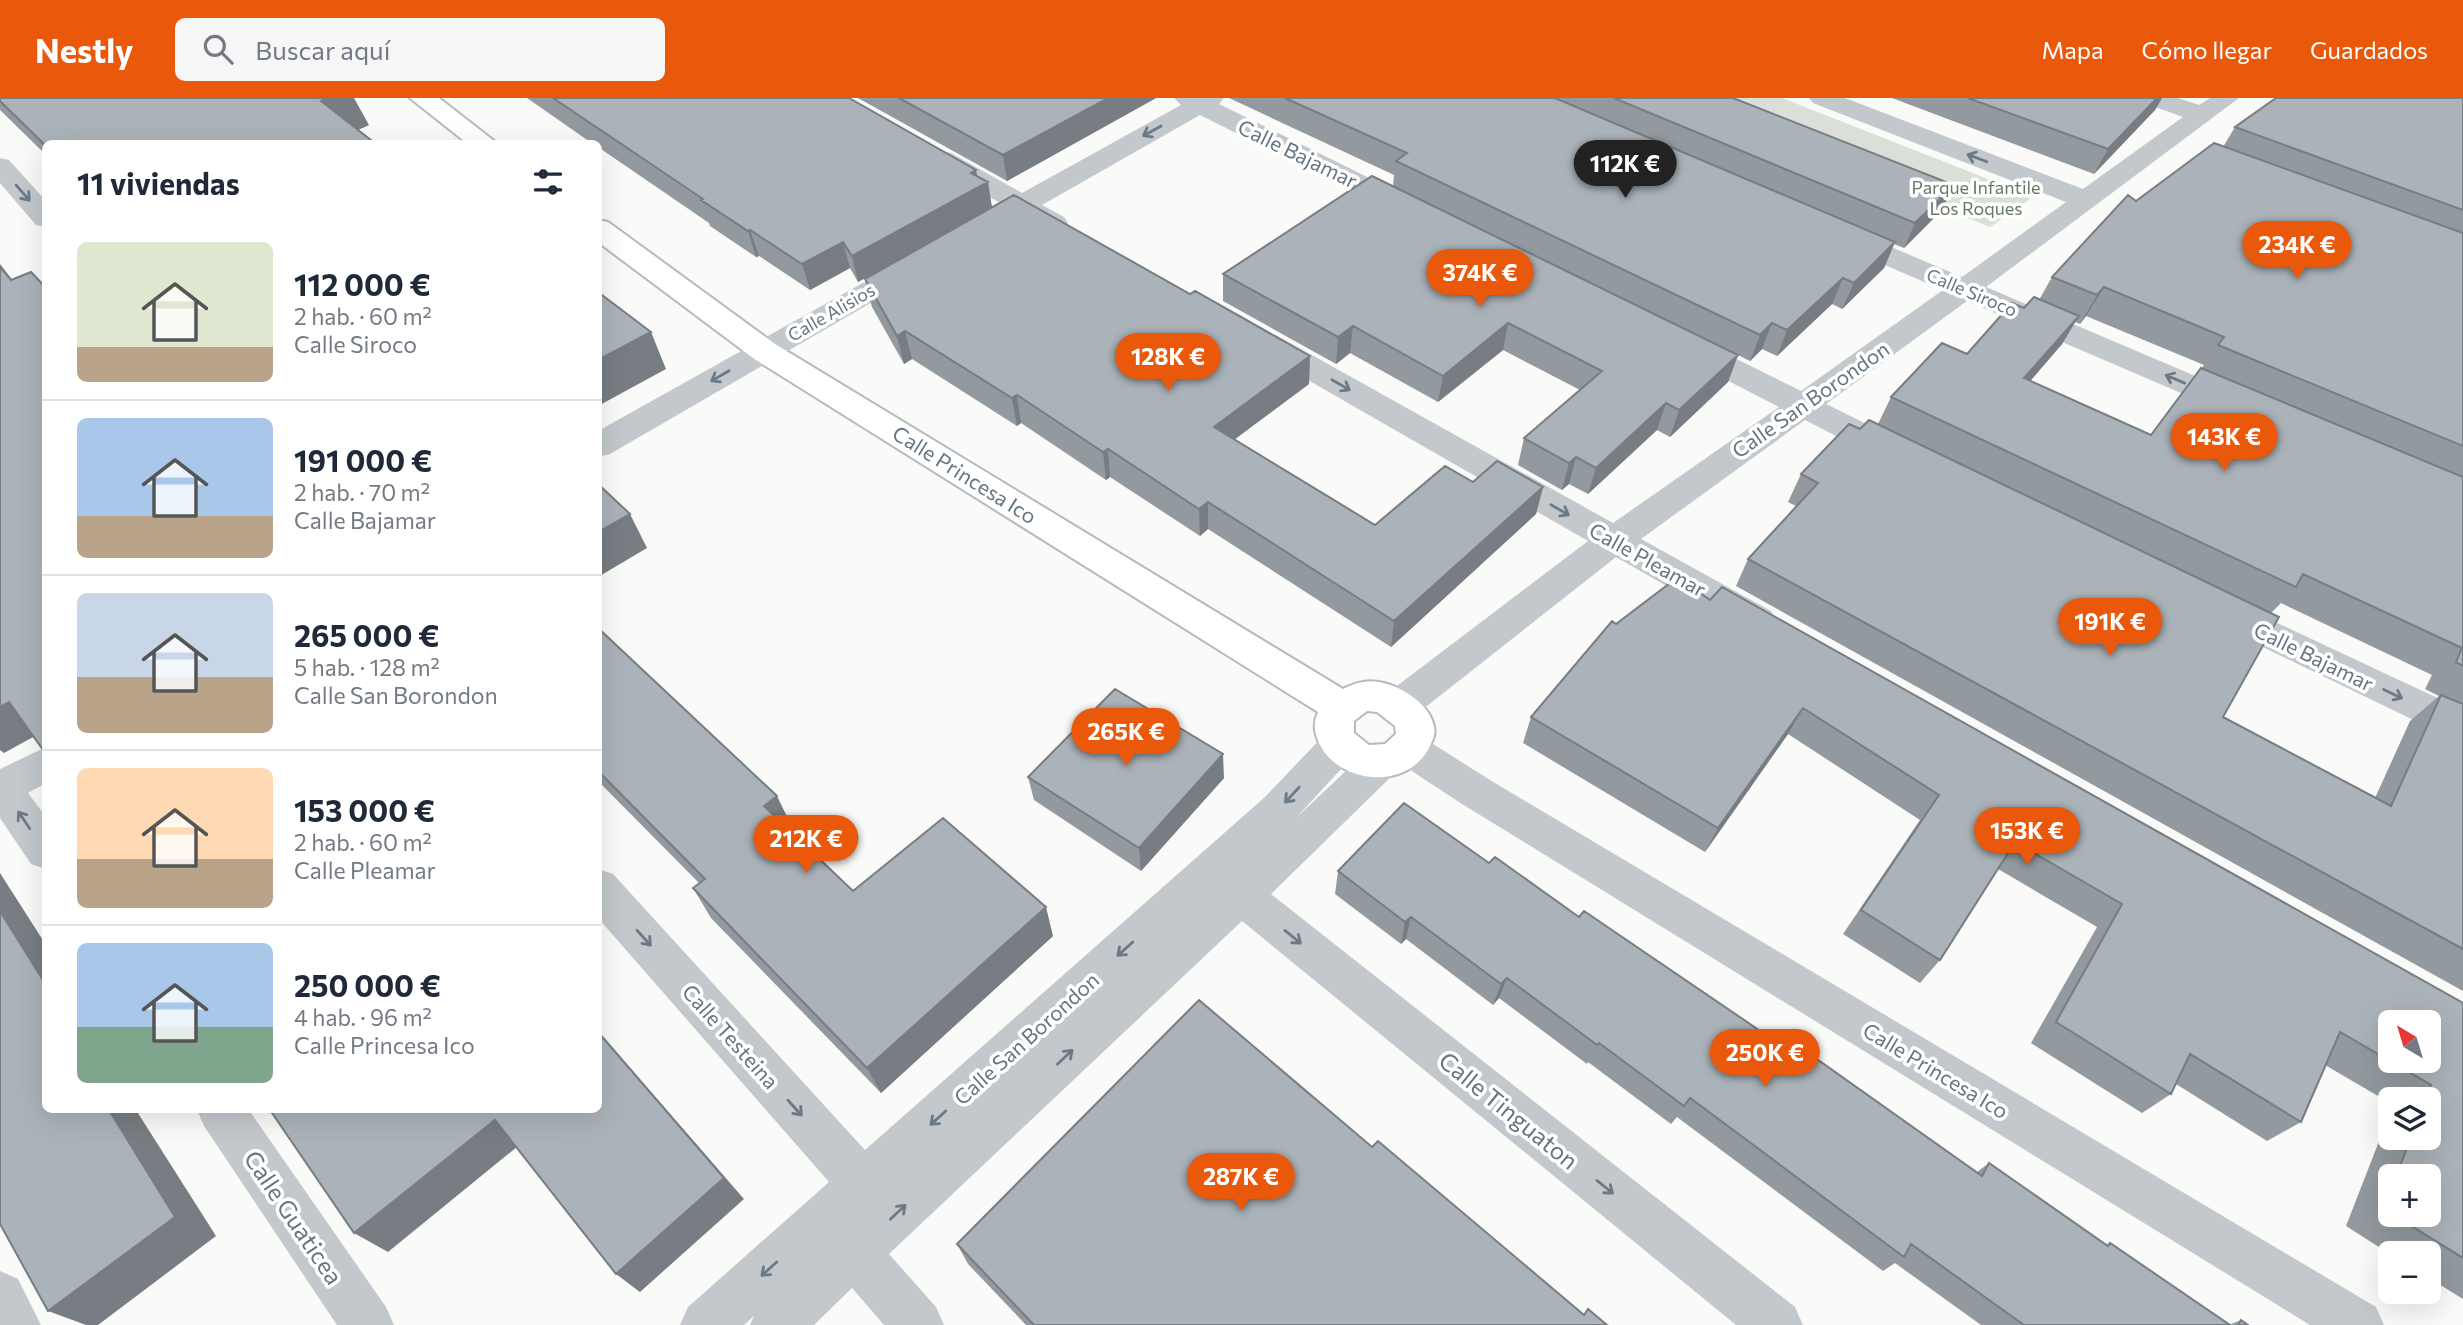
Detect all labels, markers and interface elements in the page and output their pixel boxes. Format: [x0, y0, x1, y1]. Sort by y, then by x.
search box [175, 18, 665, 81]
text: Nestly [35, 29, 133, 70]
icon: search [199, 30, 237, 68]
text: Buscar aquí [255, 34, 390, 65]
text: Mapa [2041, 35, 2104, 64]
text: Cómo llegar [2142, 35, 2272, 64]
text: Guardados [2310, 35, 2428, 64]
street label: Calle Bajamar [1234, 113, 1362, 193]
one-way arrow [1142, 125, 1163, 138]
pin: 112K € [1568, 140, 1682, 200]
text: 112K € [1590, 149, 1660, 177]
one-way arrow [1967, 150, 1989, 163]
icon: filters [529, 163, 567, 201]
text: 11 viviendas [77, 164, 240, 201]
park label: Parque Infantile Los Roques [1911, 176, 2041, 219]
one-way arrow [15, 184, 31, 202]
pin: 234K € [2240, 222, 2354, 281]
text: 234K € [2258, 230, 2336, 258]
pin: 374K € [1423, 250, 1537, 309]
text: 374K € [1442, 258, 1518, 286]
street label: Calle Siroco [1923, 263, 2021, 321]
text: 112 000 € [294, 265, 431, 302]
icon: home [133, 270, 217, 354]
street label: Calle Alisios [783, 278, 879, 346]
text: 2 hab. · 60 m² [294, 302, 432, 330]
text: Calle Siroco [294, 330, 417, 358]
pin: 128K € [1111, 334, 1225, 393]
street label: Calle San Borondon [1727, 335, 1893, 463]
text: 128K € [1131, 342, 1205, 370]
one-way arrow [710, 370, 730, 384]
one-way arrow [2165, 372, 2186, 385]
one-way arrow [1330, 378, 1350, 392]
pin: 143K € [2167, 414, 2281, 473]
street label: Calle Princesa Ico [888, 420, 1042, 528]
text: 143K € [2187, 422, 2261, 450]
text: 191 000 € [294, 441, 432, 478]
icon: home [133, 446, 217, 530]
text: 2 hab. · 70 m² [294, 478, 430, 506]
one-way arrow [1549, 503, 1569, 517]
text: Calle Bajamar [294, 506, 436, 534]
street label: Calle Pleamar [1585, 517, 1711, 601]
pin: 191K € [2053, 598, 2167, 658]
text: 191K € [2074, 607, 2146, 635]
text: 265 000 € [294, 616, 439, 653]
street label: Calle Bajamar [2250, 616, 2378, 696]
icon: home [133, 621, 217, 705]
text: 5 hab. · 128 m² [294, 653, 440, 681]
text: Calle San Borondon [294, 681, 498, 709]
one-way arrow [2382, 688, 2403, 702]
pin: 265K € [1069, 708, 1183, 768]
text: 265K € [1087, 717, 1165, 745]
one-way arrow [1284, 786, 1301, 803]
text: 153 000 € [294, 791, 435, 828]
icon: home [133, 796, 217, 880]
pin: 153K € [1970, 808, 2084, 867]
one-way arrow [17, 811, 31, 830]
pin: 212K € [749, 816, 863, 875]
text: 153K € [1990, 816, 2064, 844]
text: 212K € [769, 824, 843, 852]
text: 2 hab. · 60 m² [294, 828, 432, 856]
text: Calle Pleamar [294, 856, 436, 884]
one-way arrow [636, 929, 652, 947]
one-way arrow [1284, 929, 1302, 945]
one-way arrow [1117, 940, 1134, 957]
text: 250 000 € [294, 966, 441, 1003]
street label: Calle San Borondon [949, 967, 1103, 1109]
icon: home [133, 971, 217, 1055]
street label: Calle Testeina [678, 979, 784, 1093]
text: 4 hab. · 96 m² [294, 1003, 432, 1031]
north arrow [2378, 1010, 2441, 1073]
map controls [2378, 1010, 2441, 1304]
street label: Calle Princesa Ico [1859, 1017, 2013, 1123]
pin: 250K € [1708, 1030, 1822, 1089]
text: Calle Princesa Ico [294, 1031, 475, 1059]
text: 250K € [1726, 1038, 1804, 1066]
street label: Calle Tinguaton [1434, 1045, 1584, 1175]
one-way arrow [1056, 1049, 1074, 1065]
button: layers [2378, 1087, 2441, 1150]
one-way arrow [787, 1099, 803, 1117]
one-way arrow [930, 1109, 947, 1126]
street label: Calle Guaticea [239, 1145, 349, 1289]
pin: 287K € [1184, 1154, 1298, 1213]
text: 287K € [1203, 1162, 1279, 1190]
button: + [2378, 1164, 2441, 1227]
one-way arrow [1595, 1179, 1613, 1194]
one-way arrow [889, 1204, 907, 1220]
button: − [2378, 1241, 2441, 1304]
one-way arrow [760, 1261, 778, 1277]

